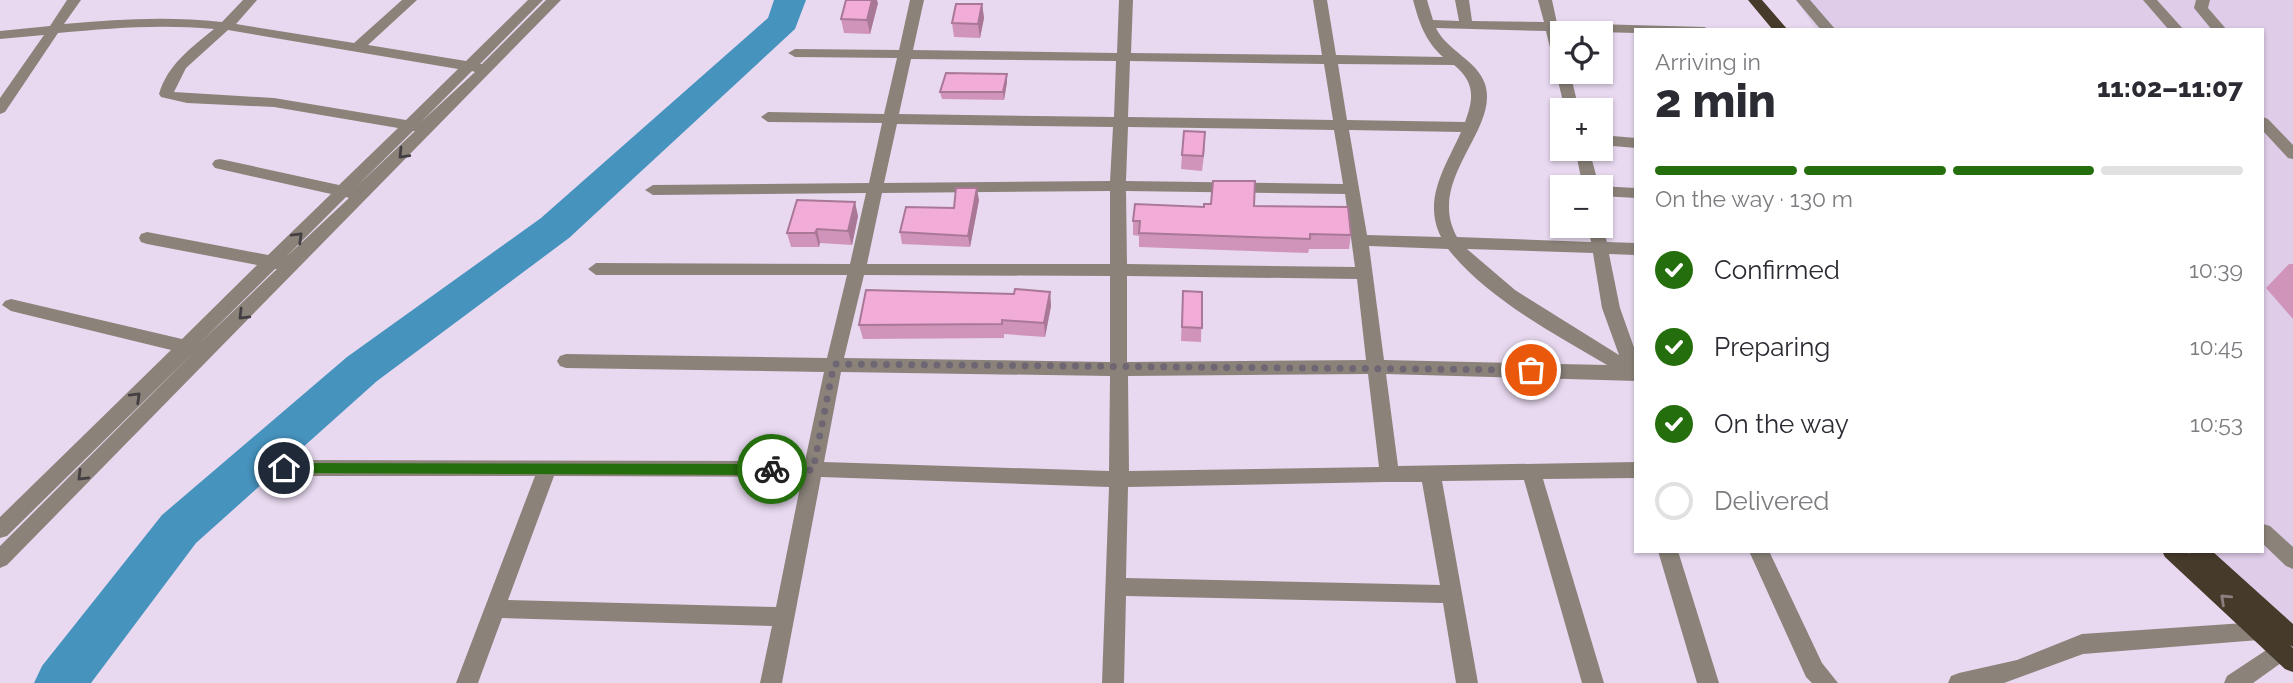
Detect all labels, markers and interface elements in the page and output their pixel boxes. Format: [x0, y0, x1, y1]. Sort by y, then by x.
map controls [1550, 21, 1613, 238]
button: locate [1550, 21, 1613, 84]
text: Arriving in [1655, 48, 1761, 75]
text: 11:02–11:07 [2097, 73, 2243, 103]
text: 2 min [1655, 74, 1776, 128]
button: + [1550, 98, 1613, 161]
one-way arrow [399, 145, 412, 158]
button: − [1550, 175, 1613, 238]
text: On the way · 130 m [1655, 185, 1853, 212]
one-way arrow [290, 232, 303, 245]
icon: check [1655, 251, 1693, 289]
text: Confirmed [1714, 255, 1840, 285]
text: 10:39 [2189, 256, 2243, 283]
one-way arrow [239, 307, 252, 320]
icon: check [1655, 328, 1693, 366]
text: Preparing [1714, 332, 1830, 362]
text: 10:45 [2190, 333, 2243, 360]
pin [1501, 340, 1561, 400]
icon: bag [1512, 351, 1550, 389]
one-way arrow [128, 392, 141, 405]
icon: check [1655, 405, 1693, 443]
text: On the way [1714, 409, 1849, 439]
text: 10:53 [2190, 410, 2243, 437]
courier [737, 434, 807, 504]
pin [254, 438, 314, 498]
icon: home [265, 449, 303, 487]
icon: bike [753, 450, 791, 488]
one-way arrow [78, 468, 91, 481]
text: Delivered [1714, 486, 1829, 516]
one-way arrow [2220, 595, 2233, 608]

